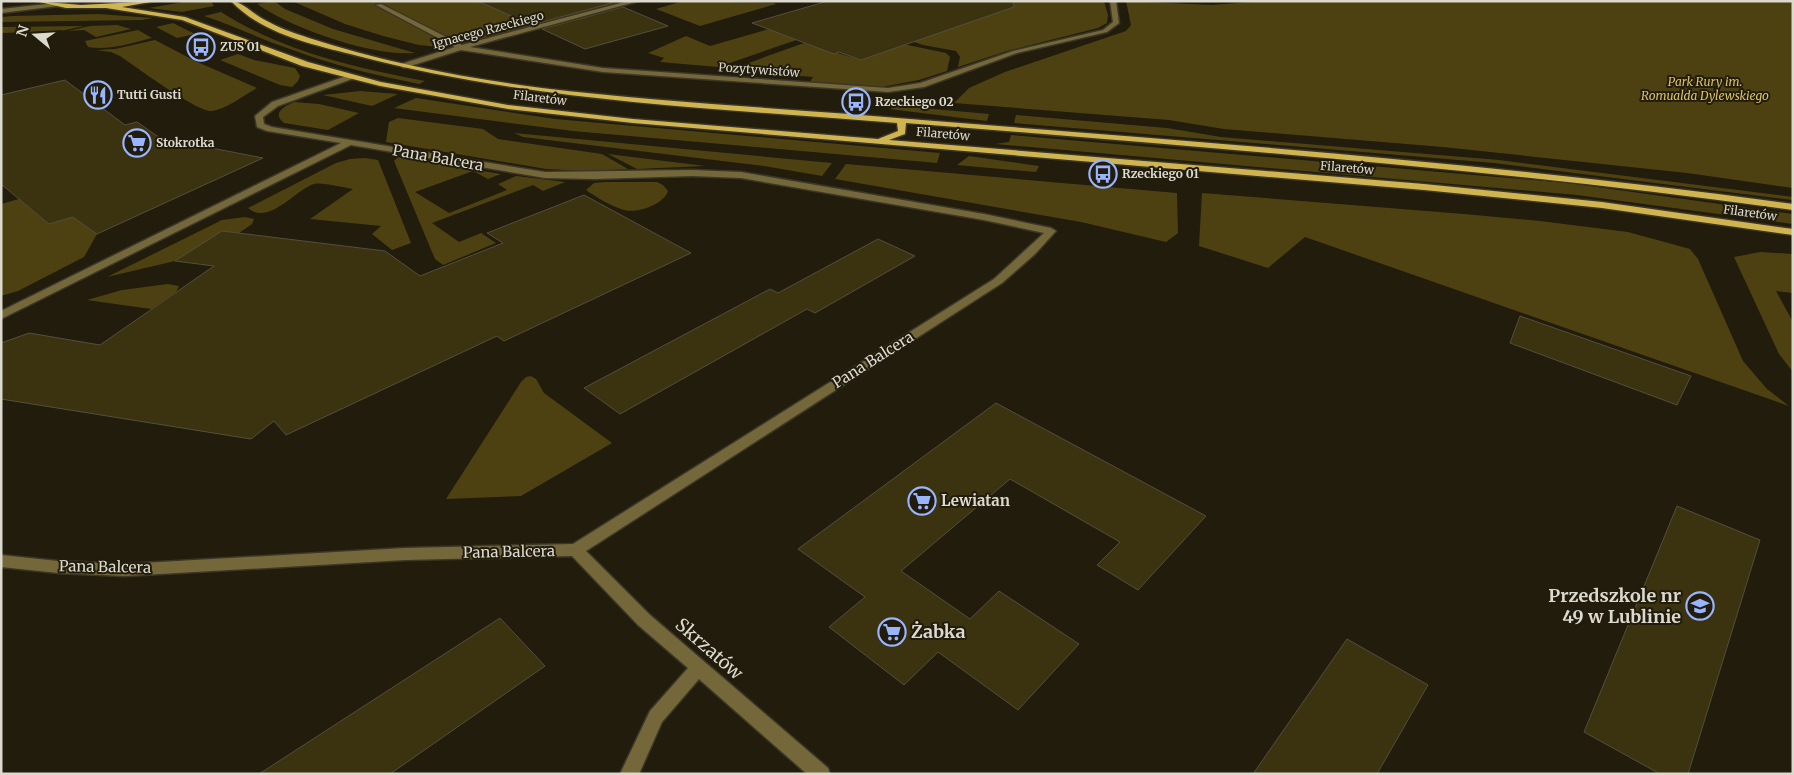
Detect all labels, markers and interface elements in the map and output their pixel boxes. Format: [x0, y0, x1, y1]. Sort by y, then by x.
street label: Ignacego Rzeckiego [431, 7, 545, 52]
north arrow [10, 10, 60, 60]
text: N [12, 23, 33, 39]
bus stop icon: ZUS 01 [186, 32, 216, 62]
place label: ZUS 01 [220, 39, 260, 54]
street label: Pozytywistów [718, 59, 801, 80]
park label: Park Rury im. Romualda Dylewskiego [1641, 74, 1769, 103]
restaurant icon: Tutti Gusti [83, 80, 113, 110]
place label: Tutti Gusti [117, 87, 181, 102]
street label: Filaretów [512, 87, 569, 108]
bus stop icon: Rzeckiego 02 [841, 87, 871, 117]
place label: Rzeckiego 02 [875, 94, 953, 109]
street label: Filaretów [915, 124, 972, 143]
supermarket icon: Stokrotka [122, 128, 152, 158]
place label: Stokrotka [156, 135, 215, 150]
street label: Pana Balcera [391, 140, 485, 175]
street label: Filaretów [1319, 158, 1376, 177]
bus stop icon: Rzeckiego 01 [1088, 159, 1118, 189]
place label: Rzeckiego 01 [1122, 166, 1199, 181]
street label: Filaretów [1722, 201, 1779, 224]
street label: Pana Balcera [829, 327, 917, 392]
supermarket icon: Lewiatan [907, 486, 937, 516]
place label: Lewiatan [941, 491, 1010, 510]
street label: Pana Balcera [463, 541, 555, 562]
street label: Pana Balcera [59, 556, 151, 577]
place label: Przedszkole nr 49 w Lublinie [1548, 584, 1681, 628]
school or university icon: Przedszkole nr 49 w Lublinie [1685, 591, 1715, 621]
street label: Skrzatów [671, 613, 748, 685]
supermarket icon: Żabka [877, 617, 907, 647]
place label: Żabka [911, 620, 966, 643]

